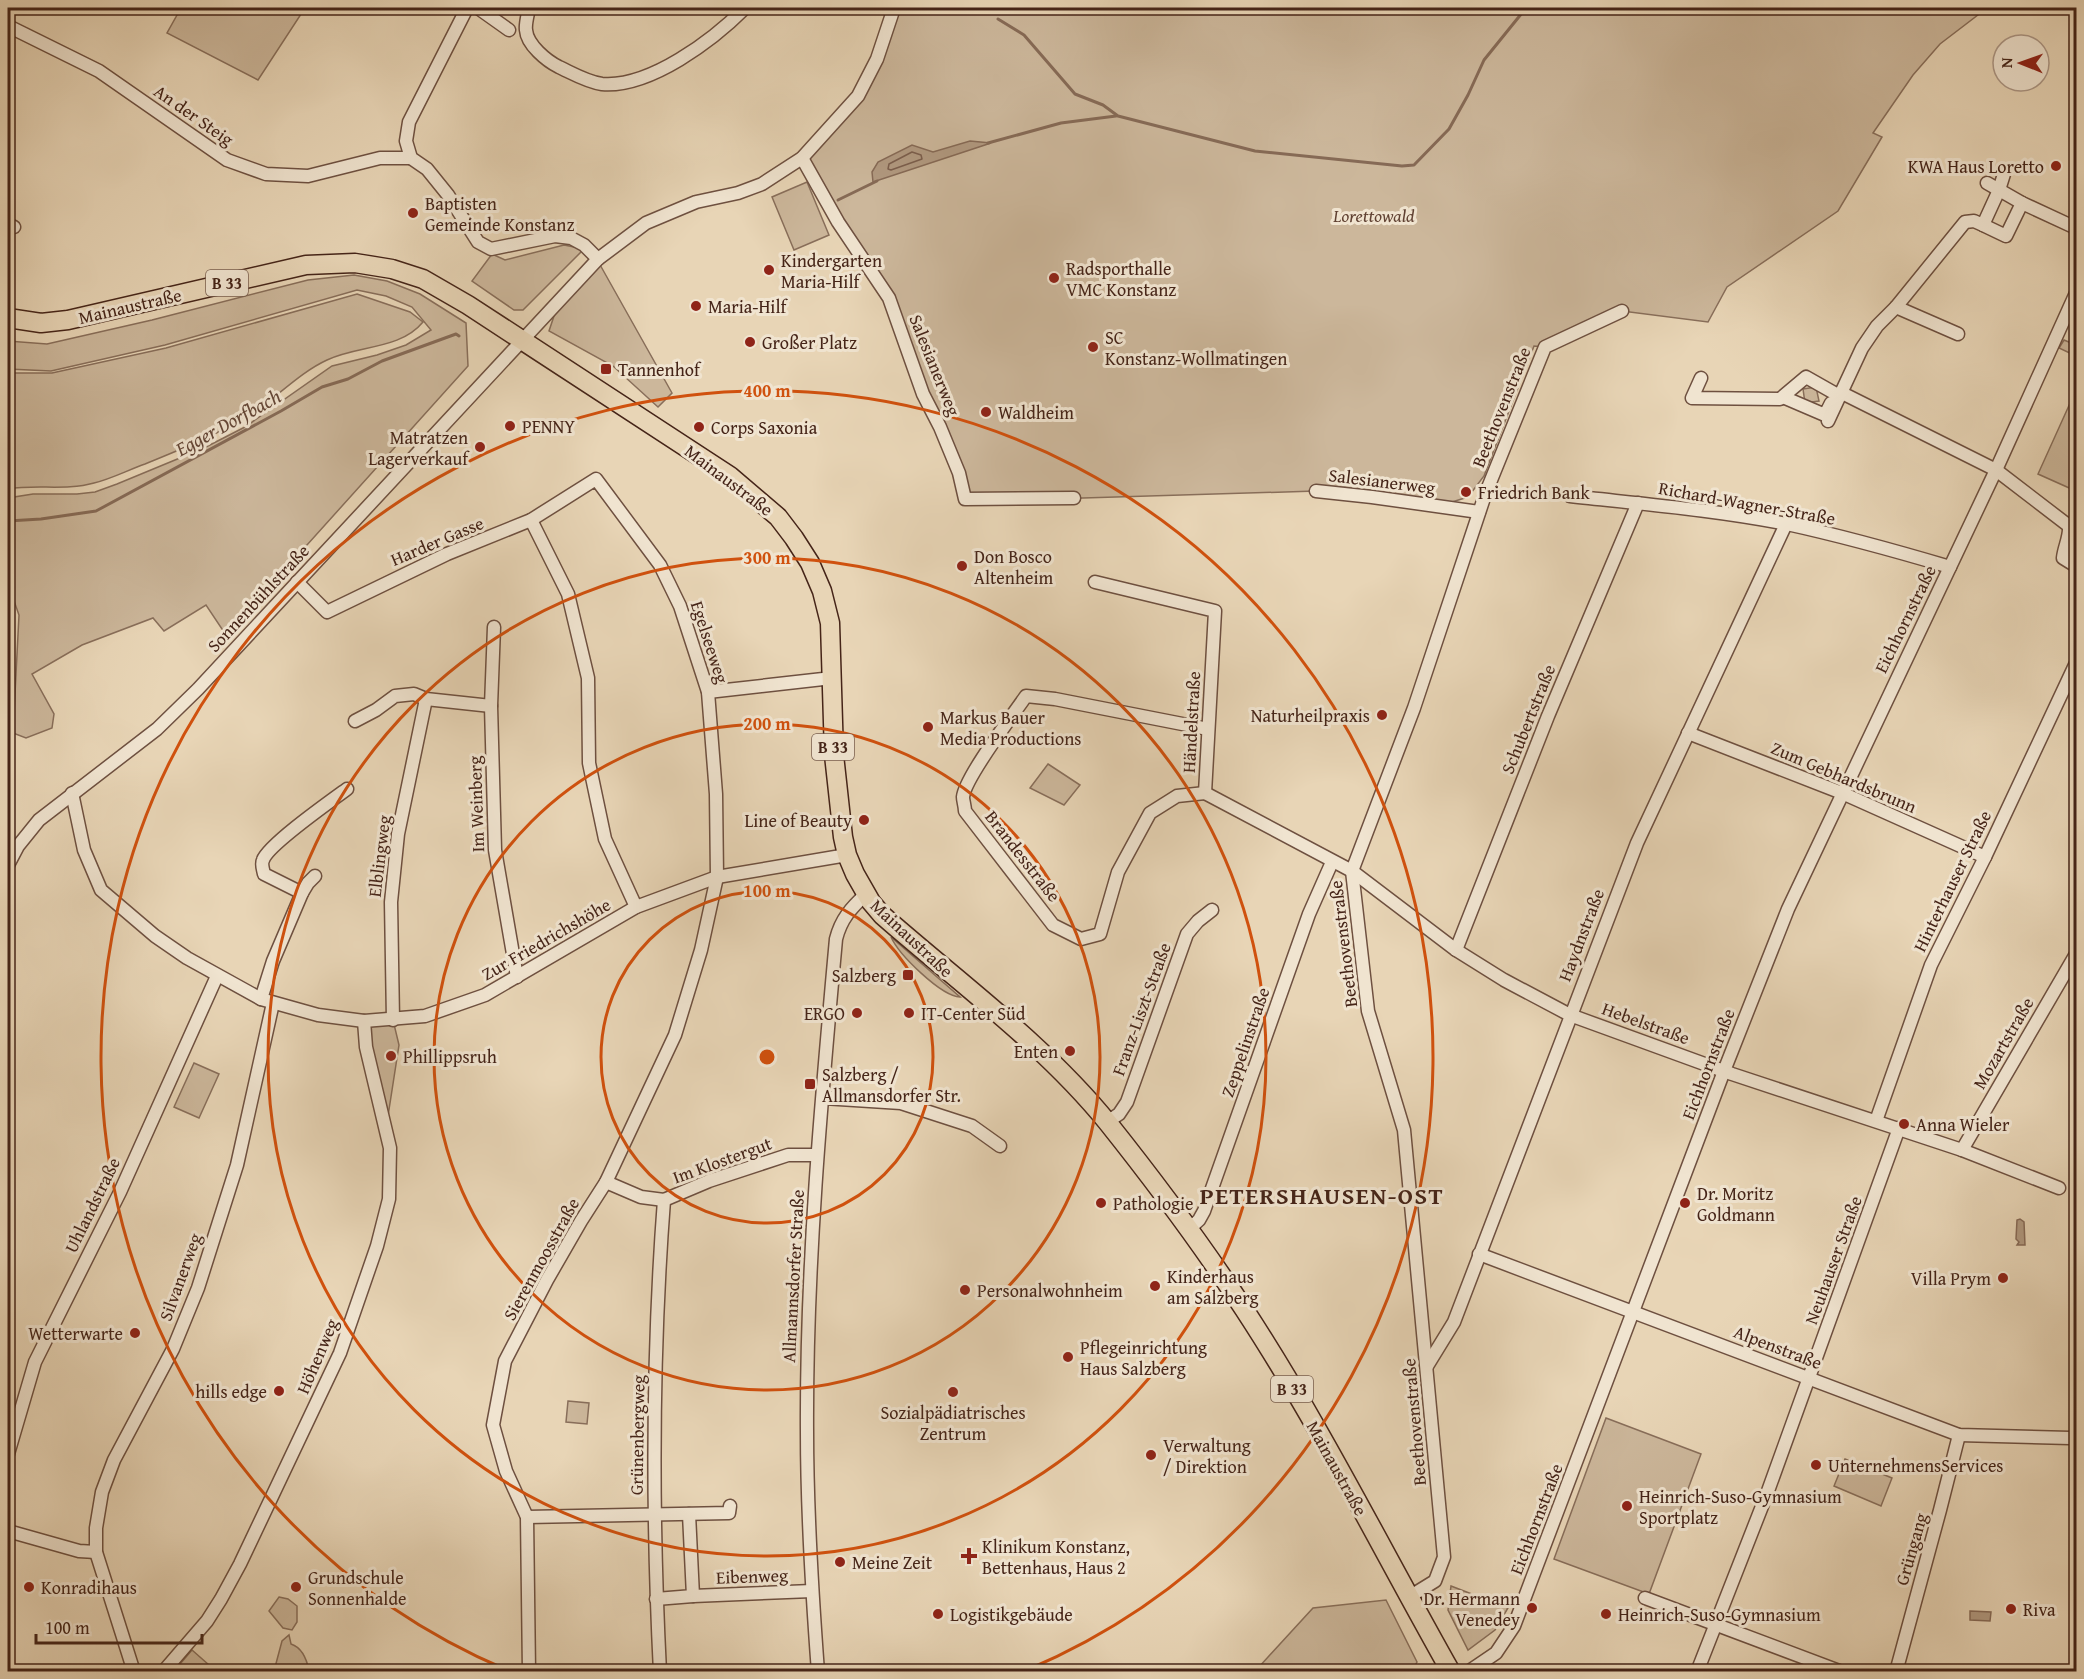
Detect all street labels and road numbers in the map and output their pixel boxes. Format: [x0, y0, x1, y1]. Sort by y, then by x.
street label: An der Steig [149, 78, 239, 152]
road number: B 33 [206, 270, 248, 296]
street label: Mainaustraße [76, 281, 184, 331]
street label: Salesianerweg [902, 310, 968, 420]
street label: Beethovenstraße [1465, 343, 1537, 471]
street label: Mainaustraße [679, 438, 779, 522]
street label: Salesianerweg [1327, 461, 1437, 501]
street label: Richard-Wagner-Straße [1657, 474, 1837, 532]
street label: Harder Gasse [386, 509, 488, 573]
street label: Sonnenbühlstraße [201, 538, 315, 658]
street label: Eichhornstraße [1867, 560, 1943, 678]
street label: Egelseeweg [684, 597, 736, 687]
street label: Schubertstraße [1494, 660, 1562, 778]
street label: Händelstraße [1175, 670, 1207, 774]
road number: B 33 [812, 734, 854, 760]
street label: Zum Gebhardsbrunn [1767, 734, 1921, 820]
street label: Im Weinberg [461, 755, 491, 853]
street label: Brandesstraße [979, 805, 1067, 907]
street label: Hinterhauser Straße [1906, 806, 1998, 956]
street label: Elblingweg [361, 813, 397, 899]
street label: Beethovenstraße [1322, 879, 1364, 1009]
street label: Haydnstraße [1551, 885, 1611, 985]
street label: Zur Friedrichshöhe [476, 891, 616, 987]
street label: Mainaustraße [864, 892, 960, 984]
street label: Franz-Liszt-Straße [1104, 939, 1178, 1079]
street label: Zeppelinstraße [1214, 984, 1276, 1100]
street label: Mozartstraße [1966, 992, 2040, 1094]
street label: Hebelstraße [1598, 995, 1694, 1051]
street label: Eichhornstraße [1674, 1005, 1742, 1123]
street label: Im Klostergut [669, 1129, 776, 1190]
street label: Uhlandstraße [57, 1153, 127, 1257]
street label: Allmannsdorfer Straße [775, 1189, 811, 1363]
street label: Neuhauser Straße [1797, 1192, 1869, 1328]
street label: Sierenmoosstraße [496, 1193, 586, 1325]
street label: Silvanerweg [152, 1229, 208, 1325]
street label: Höhenweg [289, 1314, 345, 1398]
street label: Alpenstraße [1730, 1318, 1826, 1376]
street label: Beethovenstraße [1395, 1357, 1433, 1487]
street label: Grünenbergweg [622, 1375, 652, 1495]
road number: B 33 [1271, 1376, 1313, 1402]
street label: Mainaustraße [1300, 1416, 1374, 1520]
street label: Eichhornstraße [1502, 1460, 1570, 1578]
street label: Grüngang [1888, 1509, 1934, 1588]
street label: Eibenweg [716, 1561, 788, 1591]

